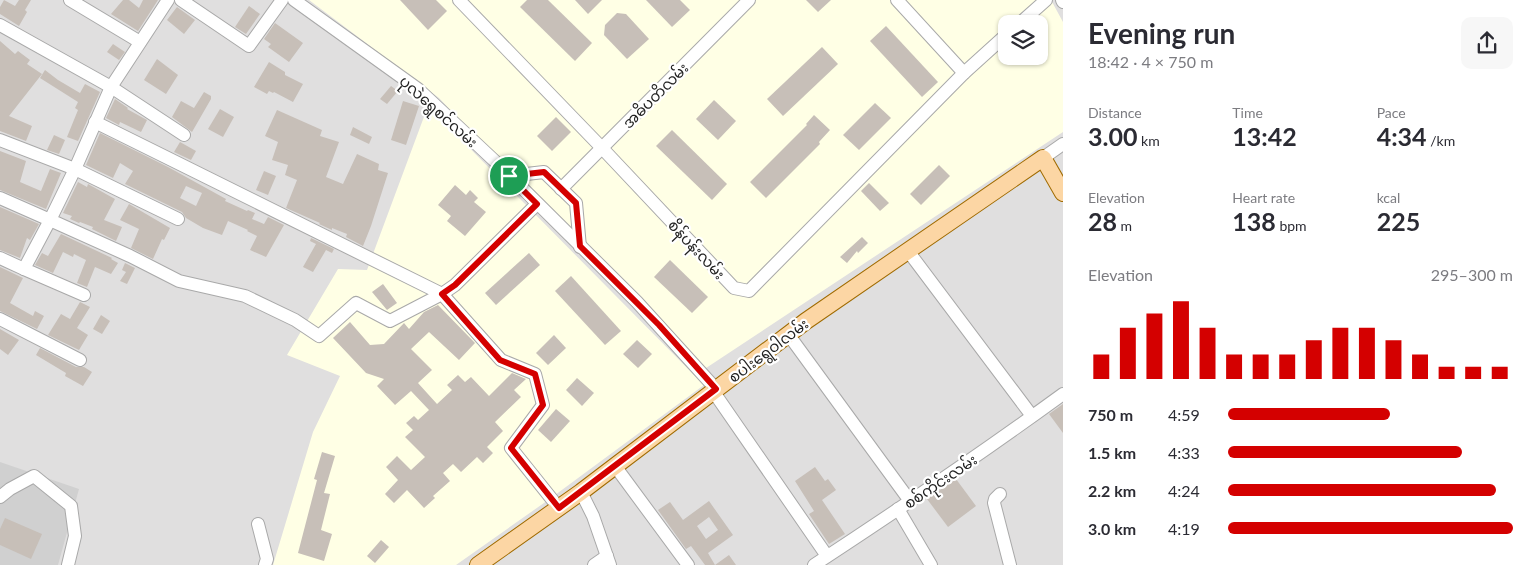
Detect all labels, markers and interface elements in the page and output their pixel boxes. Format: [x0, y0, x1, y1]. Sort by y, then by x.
map controls [998, 15, 1048, 65]
button: layers [998, 15, 1048, 65]
text: Evening run [1088, 16, 1235, 50]
button: share [1461, 17, 1513, 69]
text: 18:42 · 4 × 750 m [1088, 52, 1213, 71]
street label: အဓိပတိလမ်း [618, 58, 692, 132]
street label: ပုလဲရွေစင်လမ်း [394, 71, 482, 154]
text: Distance [1088, 104, 1142, 121]
text: Time [1232, 104, 1263, 121]
text: Pace [1377, 104, 1406, 121]
text: 3.00 [1088, 121, 1137, 151]
text: 13:42 [1232, 121, 1297, 151]
text: 4:34 [1377, 121, 1427, 151]
text: km [1137, 132, 1160, 149]
text: /km [1427, 132, 1455, 149]
pin [488, 155, 530, 197]
icon: arrive [495, 162, 523, 190]
text: Elevation [1088, 189, 1145, 206]
text: Heart rate [1232, 189, 1295, 206]
text: kcal [1377, 189, 1400, 206]
text: 28 [1088, 206, 1117, 236]
text: 138 [1232, 206, 1276, 236]
text: 225 [1377, 206, 1420, 236]
street label: စိန်ပန်းလမ်း [662, 216, 729, 285]
text: m [1117, 217, 1132, 234]
text: bpm [1276, 217, 1307, 234]
text: Elevation [1088, 265, 1153, 284]
text: 295–300 m [1431, 265, 1513, 284]
street label: စပါးရွေဝါလမ်း [724, 314, 814, 389]
text: 750 m [1088, 405, 1133, 424]
text: 4:59 [1168, 405, 1200, 424]
text: 1.5 km [1088, 443, 1136, 462]
text: 4:33 [1168, 443, 1200, 462]
street label: စစ်ကိုင်းလမ်း [900, 450, 982, 515]
text: 2.2 km [1088, 481, 1136, 500]
text: 4:24 [1168, 481, 1200, 500]
text: 3.0 km [1088, 519, 1136, 538]
text: 4:19 [1168, 519, 1200, 538]

